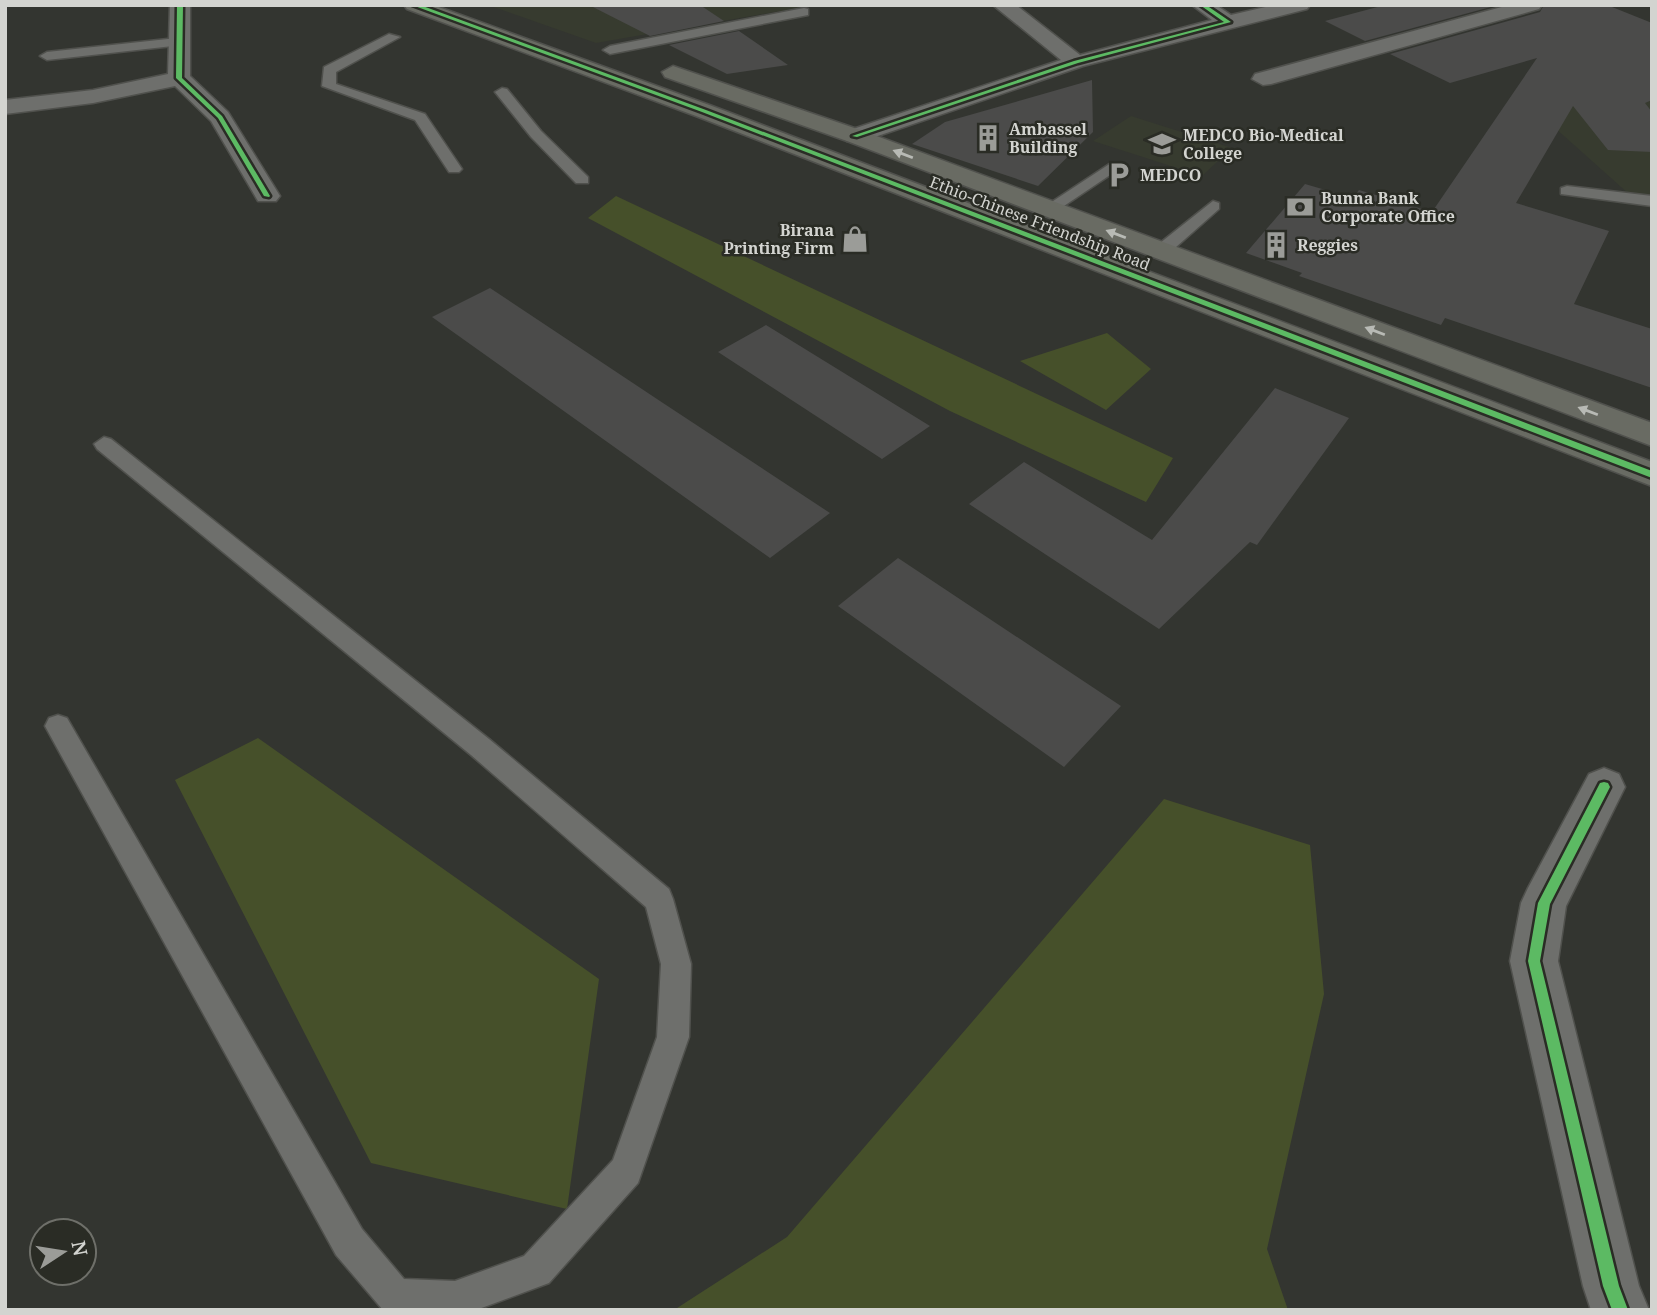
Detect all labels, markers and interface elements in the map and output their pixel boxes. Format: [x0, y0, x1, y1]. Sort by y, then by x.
place label: Ambassel Building [1009, 118, 1087, 158]
building icon: Ambassel Building [973, 123, 1003, 153]
place label: MEDCO Bio-Medical College [1183, 124, 1344, 164]
school or university icon: MEDCO Bio-Medical College [1147, 129, 1177, 159]
one-way arrow [893, 148, 914, 159]
parking icon: MEDCO [1104, 160, 1134, 190]
place label: MEDCO [1140, 164, 1201, 186]
street label: Ethio-Chinese Friendship Road [926, 171, 1154, 275]
place label: Bunna Bank Corporate Office [1321, 187, 1455, 227]
bank icon: Bunna Bank Corporate Office [1285, 192, 1315, 222]
place label: Birana Printing Firm [724, 219, 834, 259]
shop icon: Birana Printing Firm [840, 224, 870, 254]
one-way arrow [1106, 228, 1127, 239]
building icon: Reggies [1261, 230, 1291, 260]
place label: Reggies [1297, 234, 1358, 256]
one-way arrow [1364, 325, 1385, 336]
one-way arrow [1577, 405, 1598, 416]
north arrow [28, 1217, 98, 1287]
text: N [65, 1238, 94, 1259]

